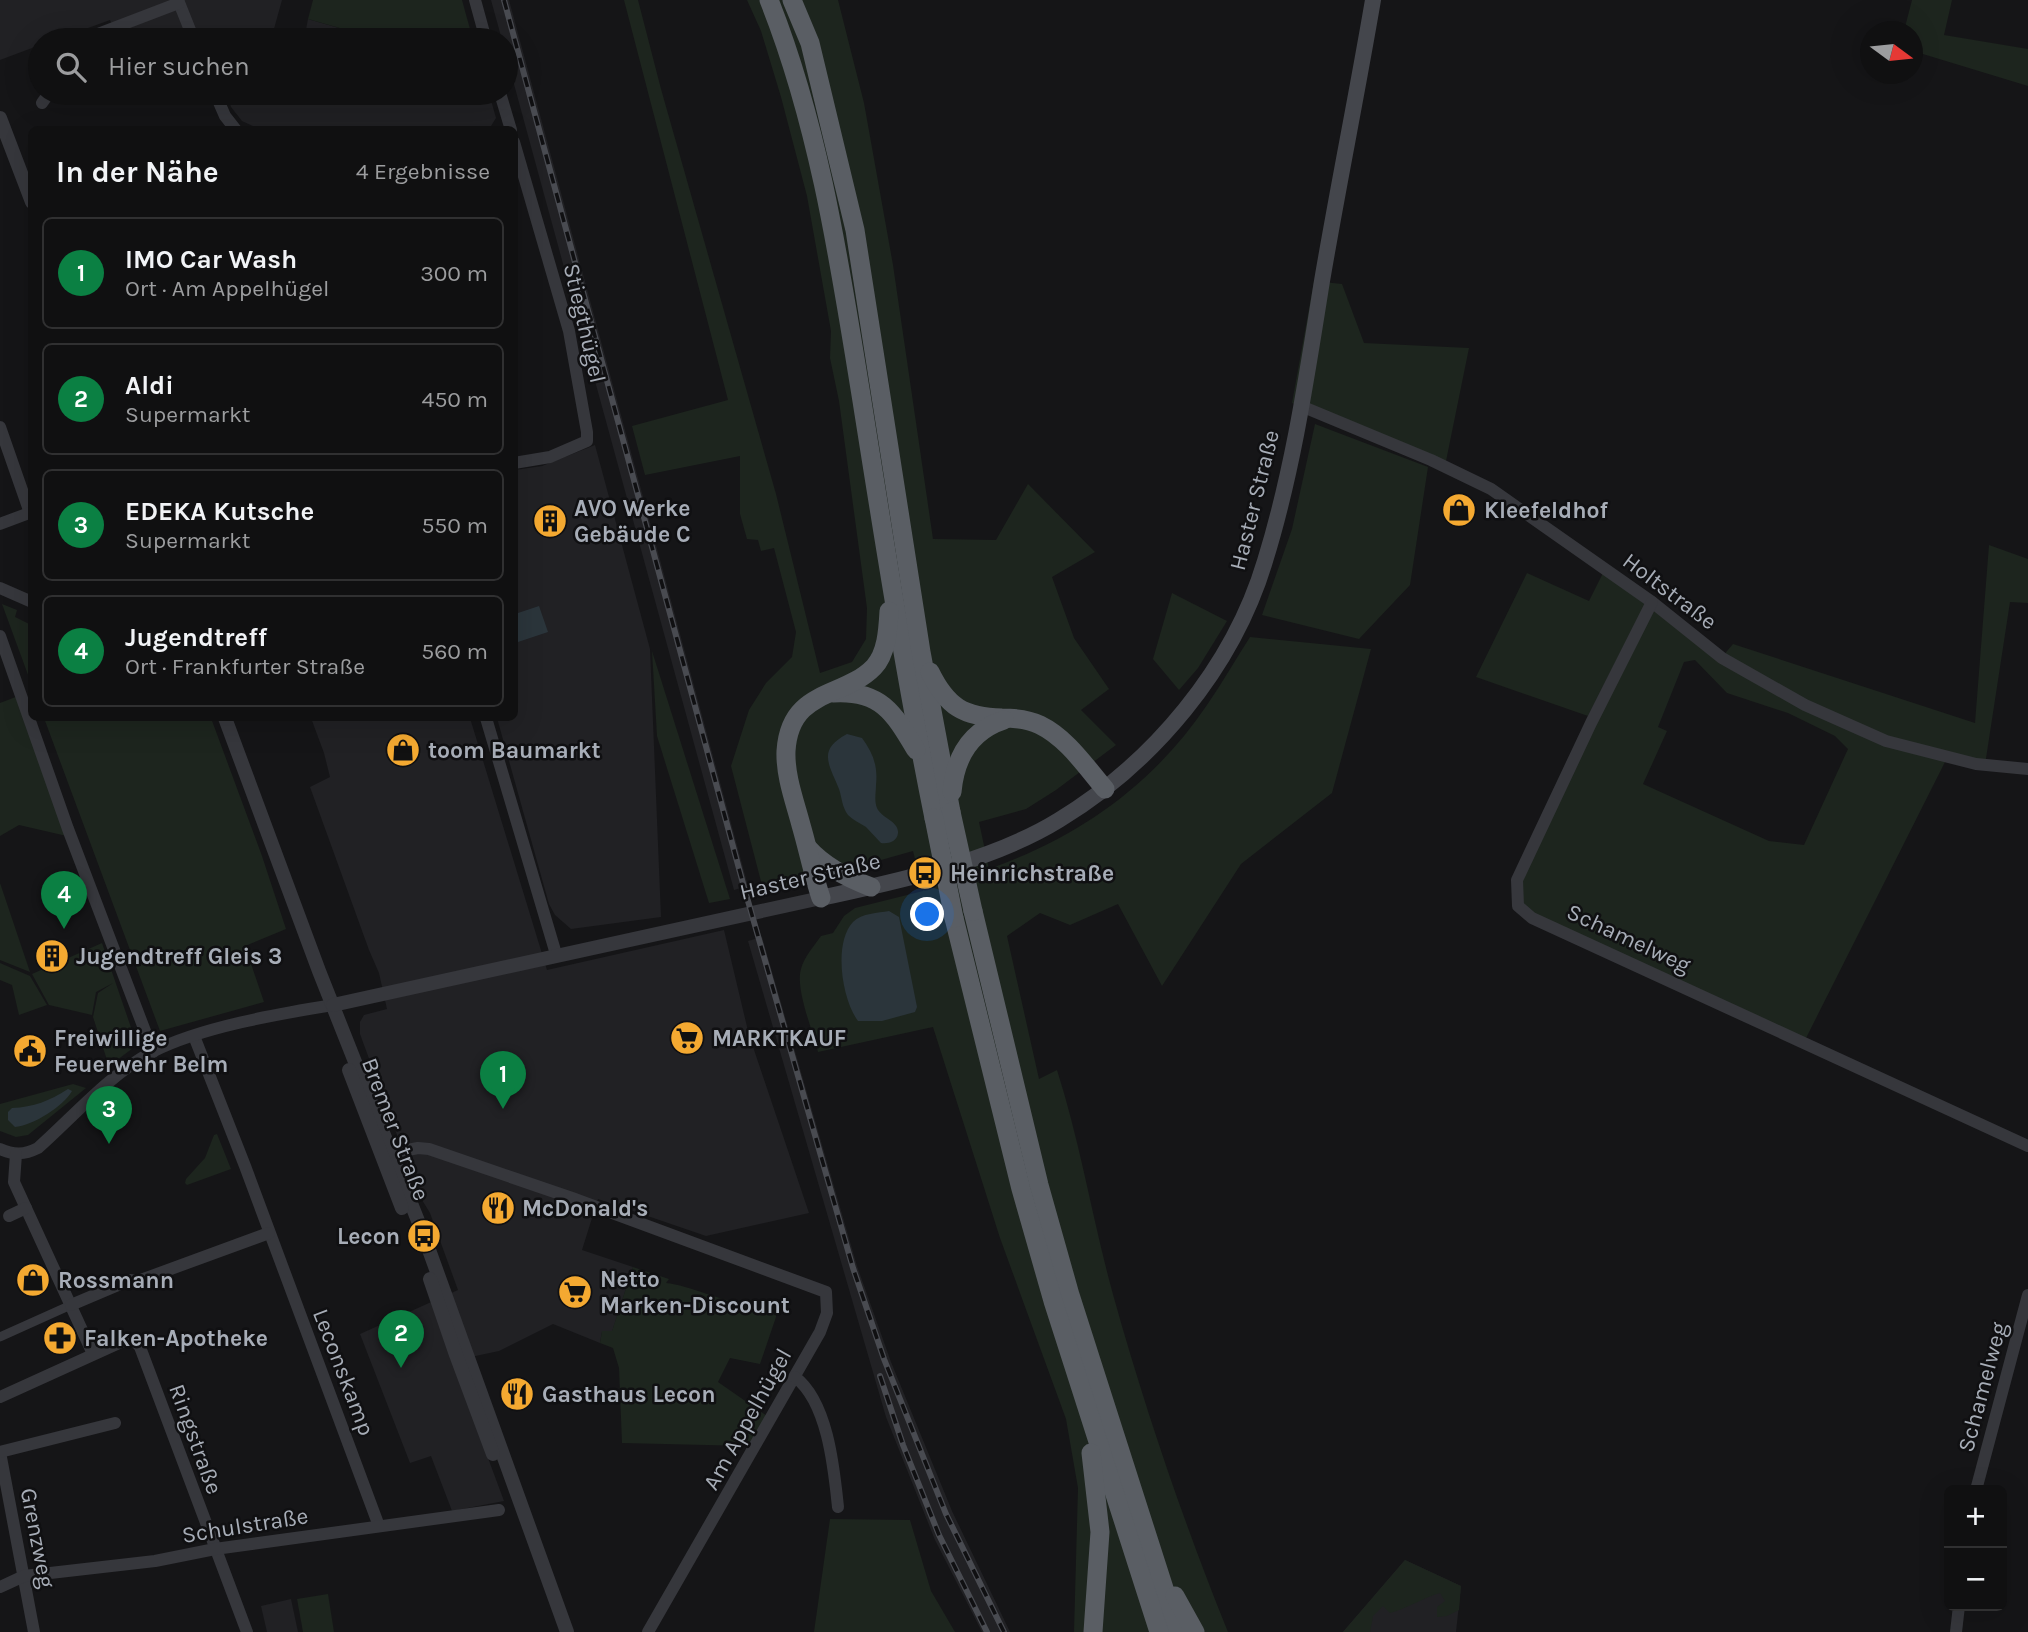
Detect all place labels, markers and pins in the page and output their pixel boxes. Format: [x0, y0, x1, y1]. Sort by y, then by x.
shop icon: Kleefeldhof [1440, 491, 1478, 529]
place label: AVO Werke Gebäude C [574, 495, 691, 548]
place label: Kleefeldhof [1484, 497, 1609, 524]
building icon: AVO Werke Gebäude C [531, 502, 569, 540]
shop icon: toom Baumarkt [384, 731, 422, 769]
place label: toom Baumarkt [428, 737, 601, 764]
bus stop icon: Heinrichstraße [906, 854, 944, 892]
place label: Heinrichstraße [950, 860, 1114, 887]
pin: 4 [41, 871, 87, 929]
building icon: Jugendtreff Gleis 3 [33, 937, 71, 975]
place label: Jugendtreff Gleis 3 [76, 943, 282, 970]
supermarket icon: MARKTKAUF [668, 1019, 706, 1057]
place label: Freiwillige Feuerwehr Belm [54, 1025, 228, 1078]
place label: MARKTKAUF [712, 1025, 846, 1052]
public building icon: Freiwillige Feuerwehr Belm [11, 1032, 49, 1070]
pin: 1 [480, 1051, 526, 1109]
pin: 3 [86, 1086, 132, 1144]
restaurant icon: McDonald's [479, 1189, 517, 1227]
place label: McDonald's [522, 1195, 648, 1222]
bus stop icon: Lecon [405, 1217, 443, 1255]
place label: Lecon [337, 1223, 400, 1250]
shop icon: Rossmann [14, 1261, 52, 1299]
place label: Netto Marken-Discount [600, 1266, 790, 1319]
place label: Rossmann [58, 1267, 174, 1294]
supermarket icon: Netto Marken-Discount [556, 1273, 594, 1311]
pin: 2 [378, 1310, 424, 1368]
pharmacy icon: Falken-Apotheke [41, 1319, 79, 1357]
place label: Falken-Apotheke [84, 1325, 268, 1352]
restaurant icon: Gasthaus Lecon [498, 1375, 536, 1413]
place label: Gasthaus Lecon [542, 1381, 715, 1408]

